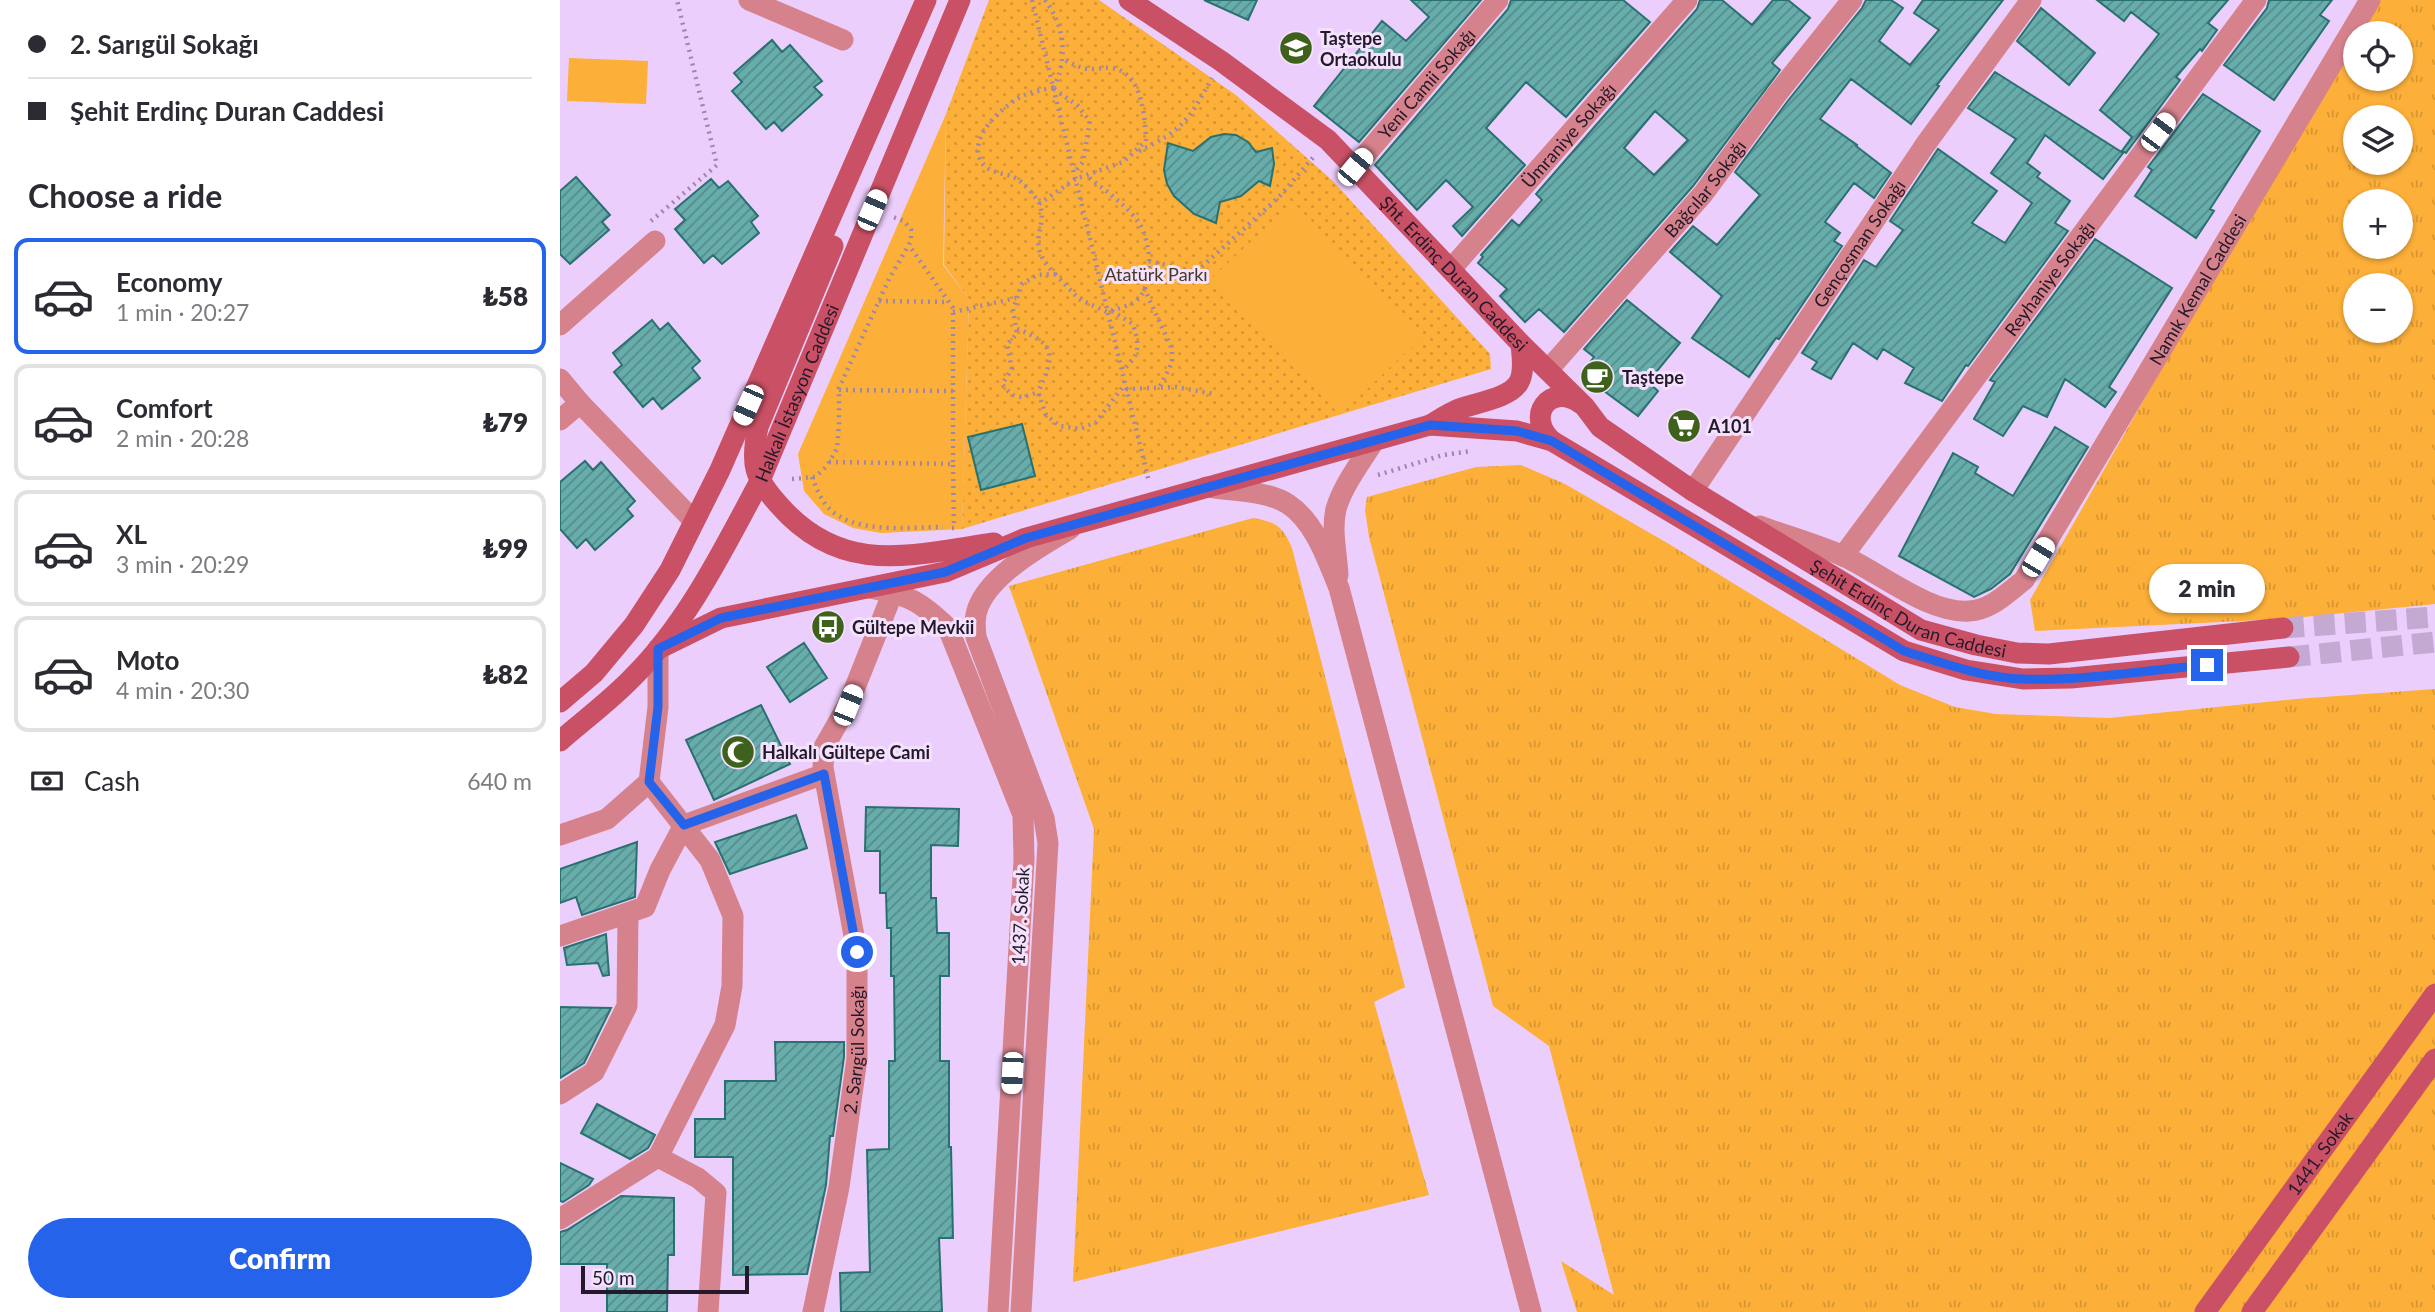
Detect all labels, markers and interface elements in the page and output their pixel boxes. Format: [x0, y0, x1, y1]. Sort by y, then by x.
map controls [2343, 21, 2413, 343]
button: locate [2343, 21, 2413, 91]
street label: Yeni Camii Sokağı [1373, 24, 1480, 143]
place label: Taştepe Ortaokulu [1320, 27, 1402, 70]
text: 2. Sarıgül Sokağı [70, 28, 259, 60]
school or university icon: Taştepe Ortaokulu [1277, 29, 1315, 67]
street label: Ümraniye Sokağı [1516, 78, 1620, 192]
text: Şehit Erdinç Duran Caddesi [70, 95, 384, 127]
button: layers [2343, 105, 2413, 175]
car [2137, 109, 2180, 155]
street label: Bağcılar Sokağı [1659, 135, 1750, 242]
car [1334, 144, 1377, 190]
street label: Gençosman Sokağı [1808, 175, 1910, 312]
text: Choose a ride [28, 176, 222, 215]
car [855, 187, 890, 233]
button: + [2343, 189, 2413, 259]
street label: Şht. Erdinç Duran Caddesi [1376, 191, 1533, 356]
street label: Namık Kemal Caddesi [2144, 210, 2251, 369]
street label: Reyhaniye Sokağı [1999, 216, 2099, 340]
park label: Atatürk Parkı [1104, 263, 1208, 285]
icon: car [32, 265, 95, 328]
text: Economy [116, 266, 222, 298]
button: − [2343, 273, 2413, 343]
text: ₺58 [483, 280, 528, 312]
text: 1 min · 20:27 [116, 298, 249, 326]
street label: Halkalı İstasyon Caddesi [750, 301, 843, 485]
cafe icon: Taştepe [1578, 358, 1616, 396]
place label: Taştepe [1622, 366, 1684, 388]
car [730, 382, 767, 428]
icon: car [32, 391, 95, 454]
text: Comfort [116, 392, 213, 424]
text: ₺79 [483, 406, 528, 438]
supermarket icon: A101 [1665, 407, 1703, 445]
place label: A101 [1707, 415, 1752, 437]
text: 2 min · 20:28 [116, 424, 249, 452]
icon: car [32, 517, 95, 580]
text: XL [116, 518, 147, 550]
text: ₺99 [483, 532, 528, 564]
car [2019, 534, 2058, 580]
text: 3 min · 20:29 [116, 550, 249, 578]
street label: Şehit Erdinç Duran Caddesi [1806, 554, 2008, 662]
callout: 2 min [2149, 564, 2265, 612]
text: 2 min [2178, 574, 2236, 602]
bus stop icon: Gültepe Mevkii [809, 608, 847, 646]
place label: Gültepe Mevkii [852, 616, 974, 638]
icon: car [32, 643, 95, 706]
text: Moto [116, 644, 179, 676]
route end [2191, 649, 2223, 681]
text: ₺82 [483, 658, 528, 690]
text: 4 min · 20:30 [116, 676, 249, 704]
car [831, 682, 866, 728]
mosque icon: Halkalı Gültepe Cami [719, 733, 757, 771]
place label: Halkalı Gültepe Cami [762, 741, 930, 763]
icon: cash [28, 762, 66, 800]
text: Cash [84, 765, 140, 797]
text: 640 m [467, 767, 532, 795]
street label: 1437. Sokak [1006, 866, 1034, 965]
route start [841, 936, 873, 968]
street label: 2. Sarıgül Sokağı [838, 985, 868, 1115]
car [1001, 1051, 1024, 1095]
street label: 1441. Sokak [2282, 1106, 2358, 1199]
button: Confirm [28, 1218, 532, 1298]
scale bar [581, 1263, 749, 1295]
text: 50 m [592, 1266, 635, 1289]

